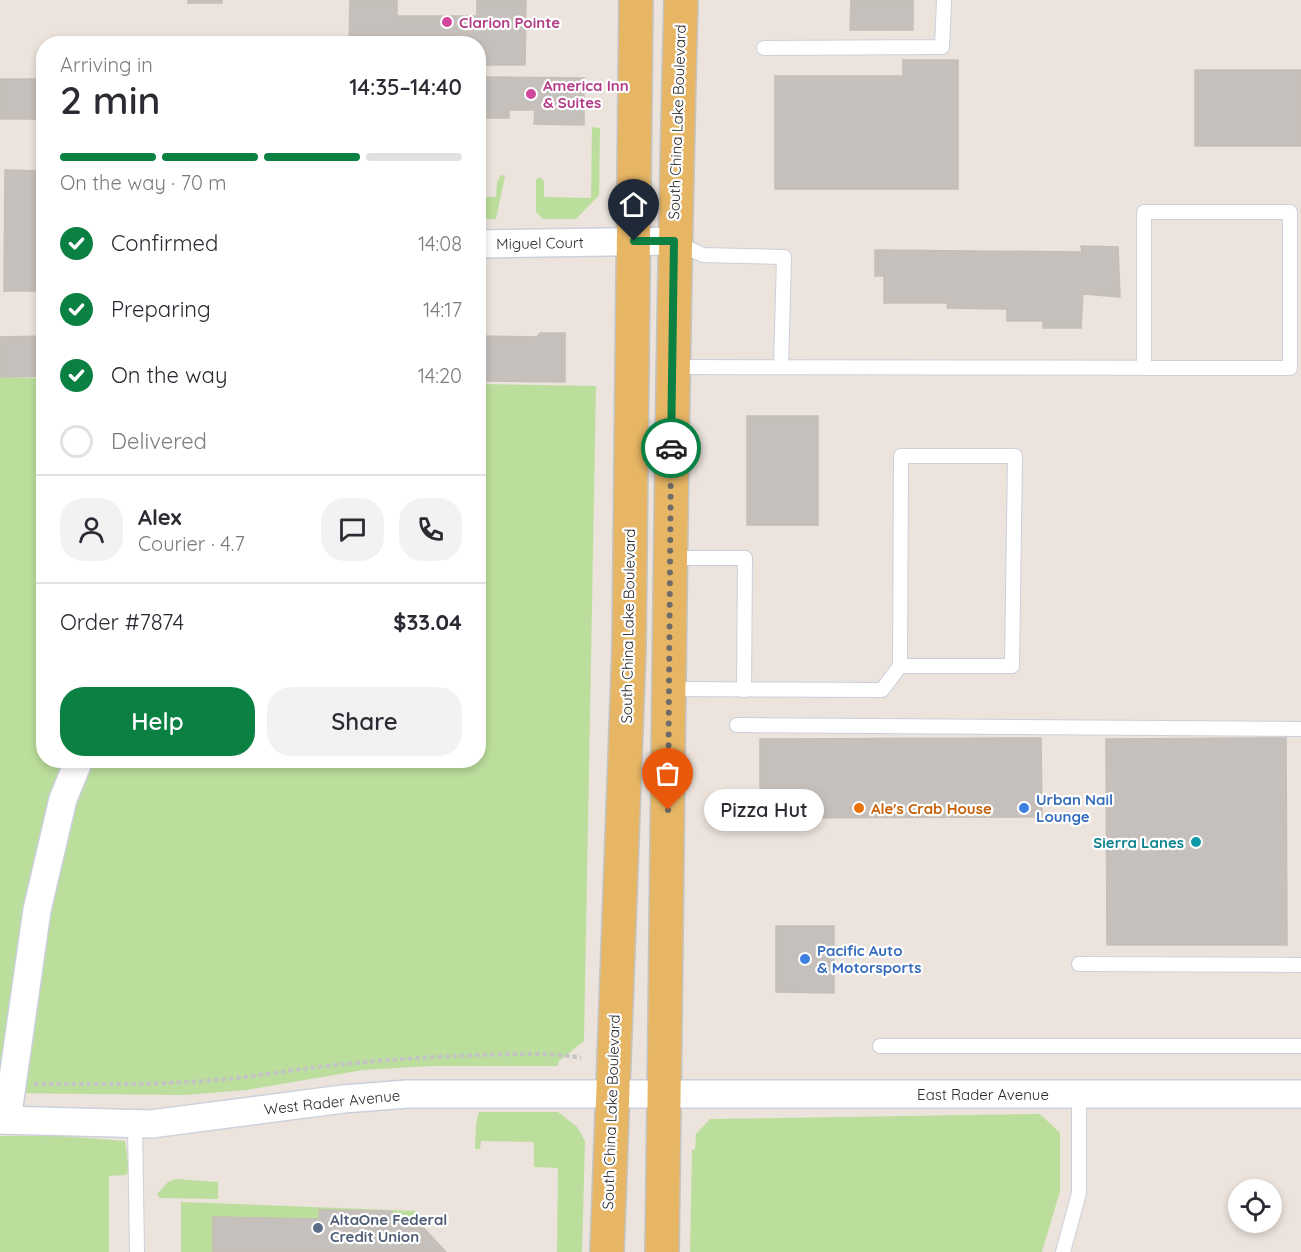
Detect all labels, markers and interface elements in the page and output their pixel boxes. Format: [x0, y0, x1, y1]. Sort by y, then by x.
place label: Clarion Pointe [459, 13, 560, 32]
marker: Clarion Pointe [440, 15, 454, 29]
street label: South China Lake Boulevard [664, 24, 690, 220]
text: Arriving in [60, 52, 153, 77]
text: 14:35–14:40 [349, 73, 462, 101]
text: 2 min [60, 75, 161, 124]
place label: America Inn & Suites [543, 76, 629, 112]
marker: America Inn & Suites [524, 87, 538, 101]
text: On the way · 70 m [60, 170, 227, 195]
pin [608, 179, 659, 241]
icon: home [617, 188, 650, 221]
icon: check [60, 227, 93, 260]
text: Confirmed [111, 229, 218, 257]
text: 14:08 [418, 231, 462, 256]
street label: Miguel Court [496, 233, 584, 253]
icon: check [60, 293, 93, 326]
text: Preparing [111, 295, 211, 323]
text: 14:17 [423, 297, 462, 322]
icon: check [60, 359, 93, 392]
text: On the way [111, 361, 227, 389]
text: 14:20 [418, 363, 462, 388]
courier [641, 418, 701, 478]
text: Delivered [111, 427, 207, 455]
icon: car [655, 432, 688, 465]
button: person [60, 498, 123, 561]
button: chat [321, 498, 384, 561]
button: phone [399, 498, 462, 561]
text: Alex [138, 503, 181, 531]
street label: South China Lake Boulevard [617, 528, 639, 724]
text: Courier · 4.7 [138, 531, 245, 556]
text: Order #7874 [60, 608, 184, 636]
text: $33.04 [393, 608, 462, 636]
button: Help [60, 687, 255, 756]
button: Share [267, 687, 462, 756]
pin [642, 748, 693, 810]
icon: bag [651, 757, 684, 790]
callout: Pizza Hut [704, 789, 824, 831]
place label: Urban Nail Lounge [1036, 790, 1113, 826]
text: Pizza Hut [720, 797, 808, 822]
place label: Ale's Crab House [871, 799, 992, 818]
marker: Ale's Crab House [852, 801, 866, 815]
marker: Urban Nail Lounge [1017, 801, 1031, 815]
place label: Sierra Lanes [1093, 833, 1184, 852]
marker: Sierra Lanes [1189, 835, 1203, 849]
place label: Pacific Auto & Motorsports [817, 941, 922, 977]
marker: Pacific Auto & Motorsports [798, 952, 812, 966]
street label: South China Lake Boulevard [598, 1014, 624, 1210]
street label: West Rader Avenue [263, 1085, 401, 1119]
street label: East Rader Avenue [917, 1085, 1049, 1104]
map controls [1228, 1179, 1282, 1233]
button: locate [1228, 1179, 1282, 1233]
place label: AltaOne Federal Credit Union [330, 1210, 447, 1246]
marker: AltaOne Federal Credit Union [311, 1221, 325, 1235]

